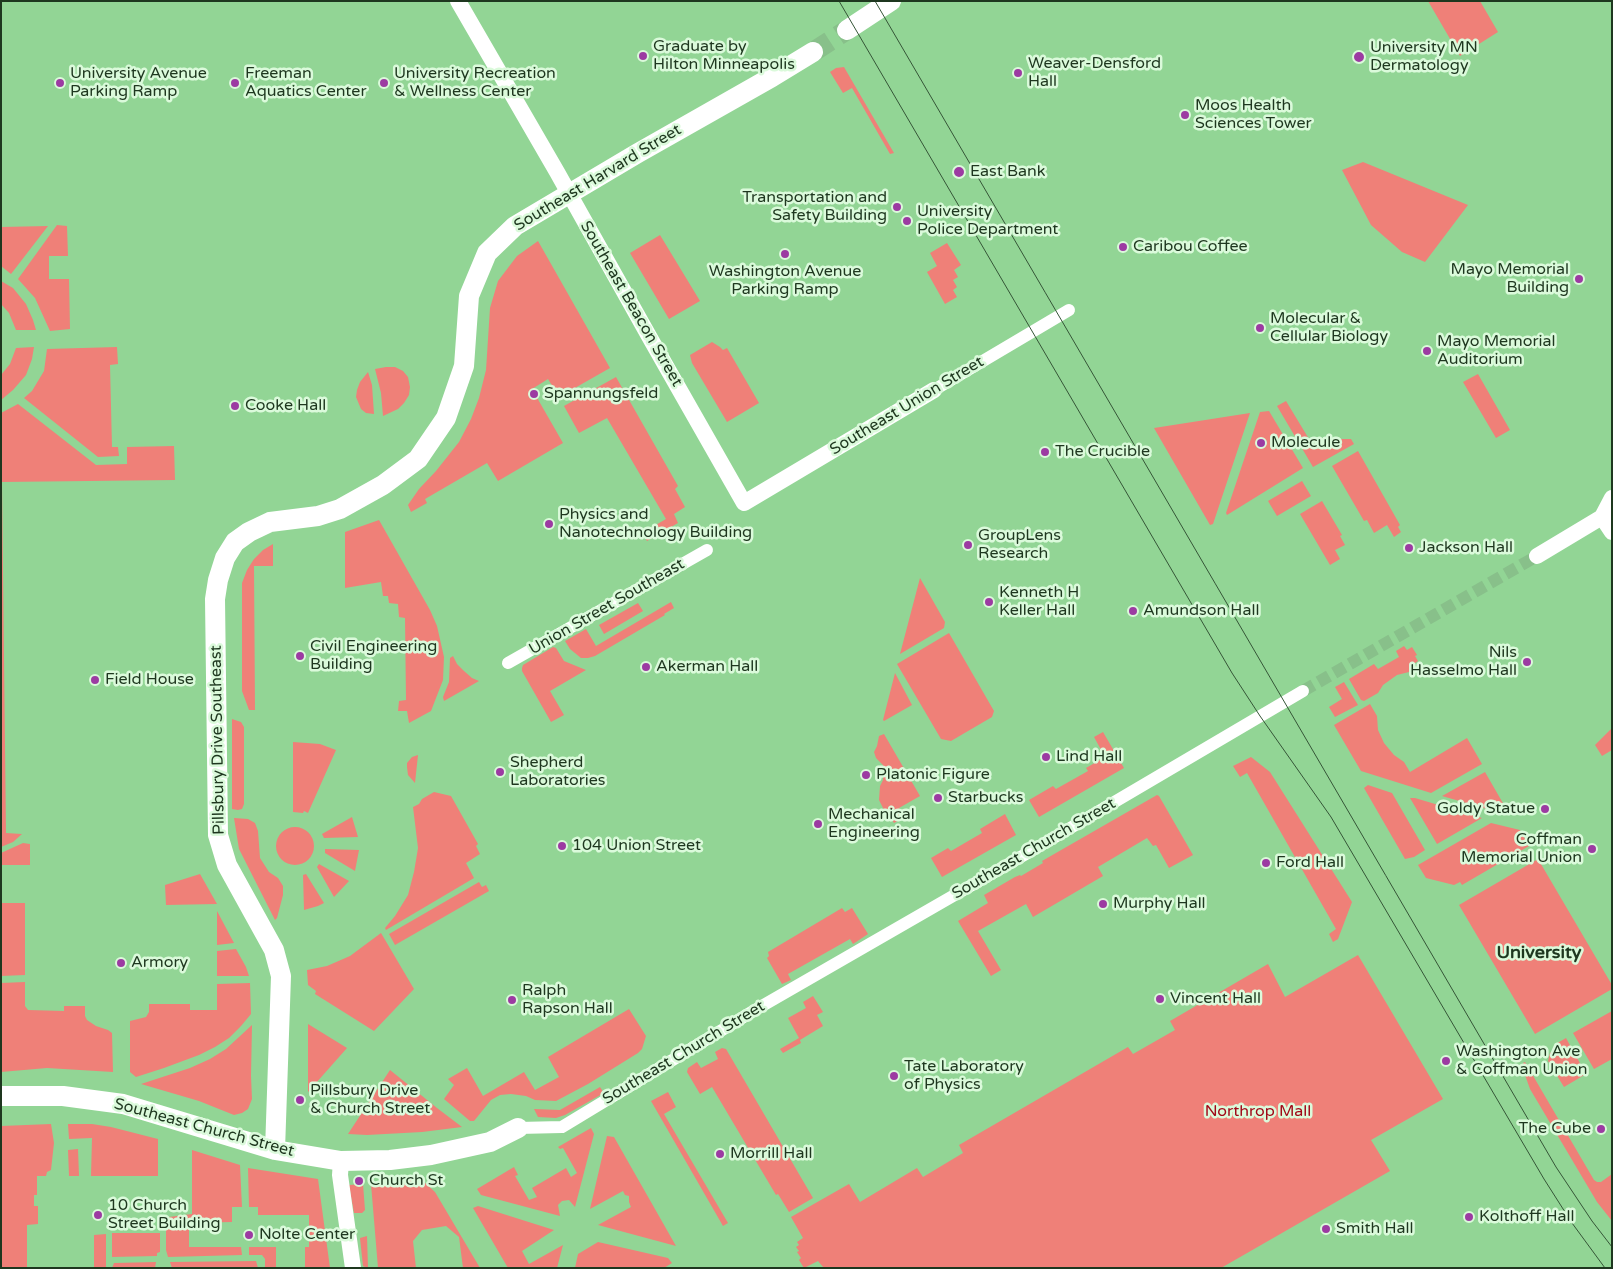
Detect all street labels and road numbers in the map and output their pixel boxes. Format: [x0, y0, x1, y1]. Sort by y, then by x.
street label: Southeast Harvard Street [511, 120, 685, 236]
street label: Southeast Beacon Street [576, 218, 686, 390]
street label: Southeast Union Street [827, 352, 987, 460]
street label: Union Street Southeast [526, 555, 688, 659]
street label: Pillsbury Drive Southeast [207, 645, 229, 835]
street label: Southeast Church Street [949, 794, 1119, 904]
street label: Southeast Church Street [599, 997, 769, 1109]
street label: Southeast Church Street [112, 1095, 296, 1161]

